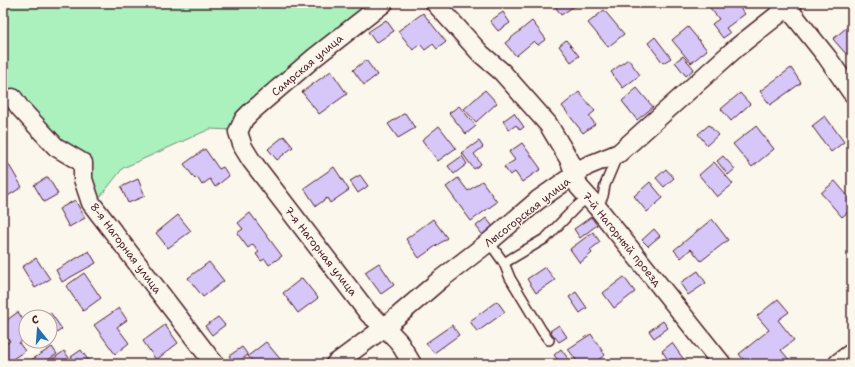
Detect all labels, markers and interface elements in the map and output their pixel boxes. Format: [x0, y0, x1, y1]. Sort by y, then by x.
street label: Самрская улица [268, 31, 346, 100]
street label: Лысогорская улица [481, 174, 574, 251]
street label: 7-й Нагорный проезд [579, 189, 665, 290]
street label: 8-я Нагорная улица [86, 200, 165, 297]
street label: 7-я Нагорная улица [281, 203, 360, 299]
north arrow [18, 309, 58, 349]
text: С [30, 312, 41, 328]

